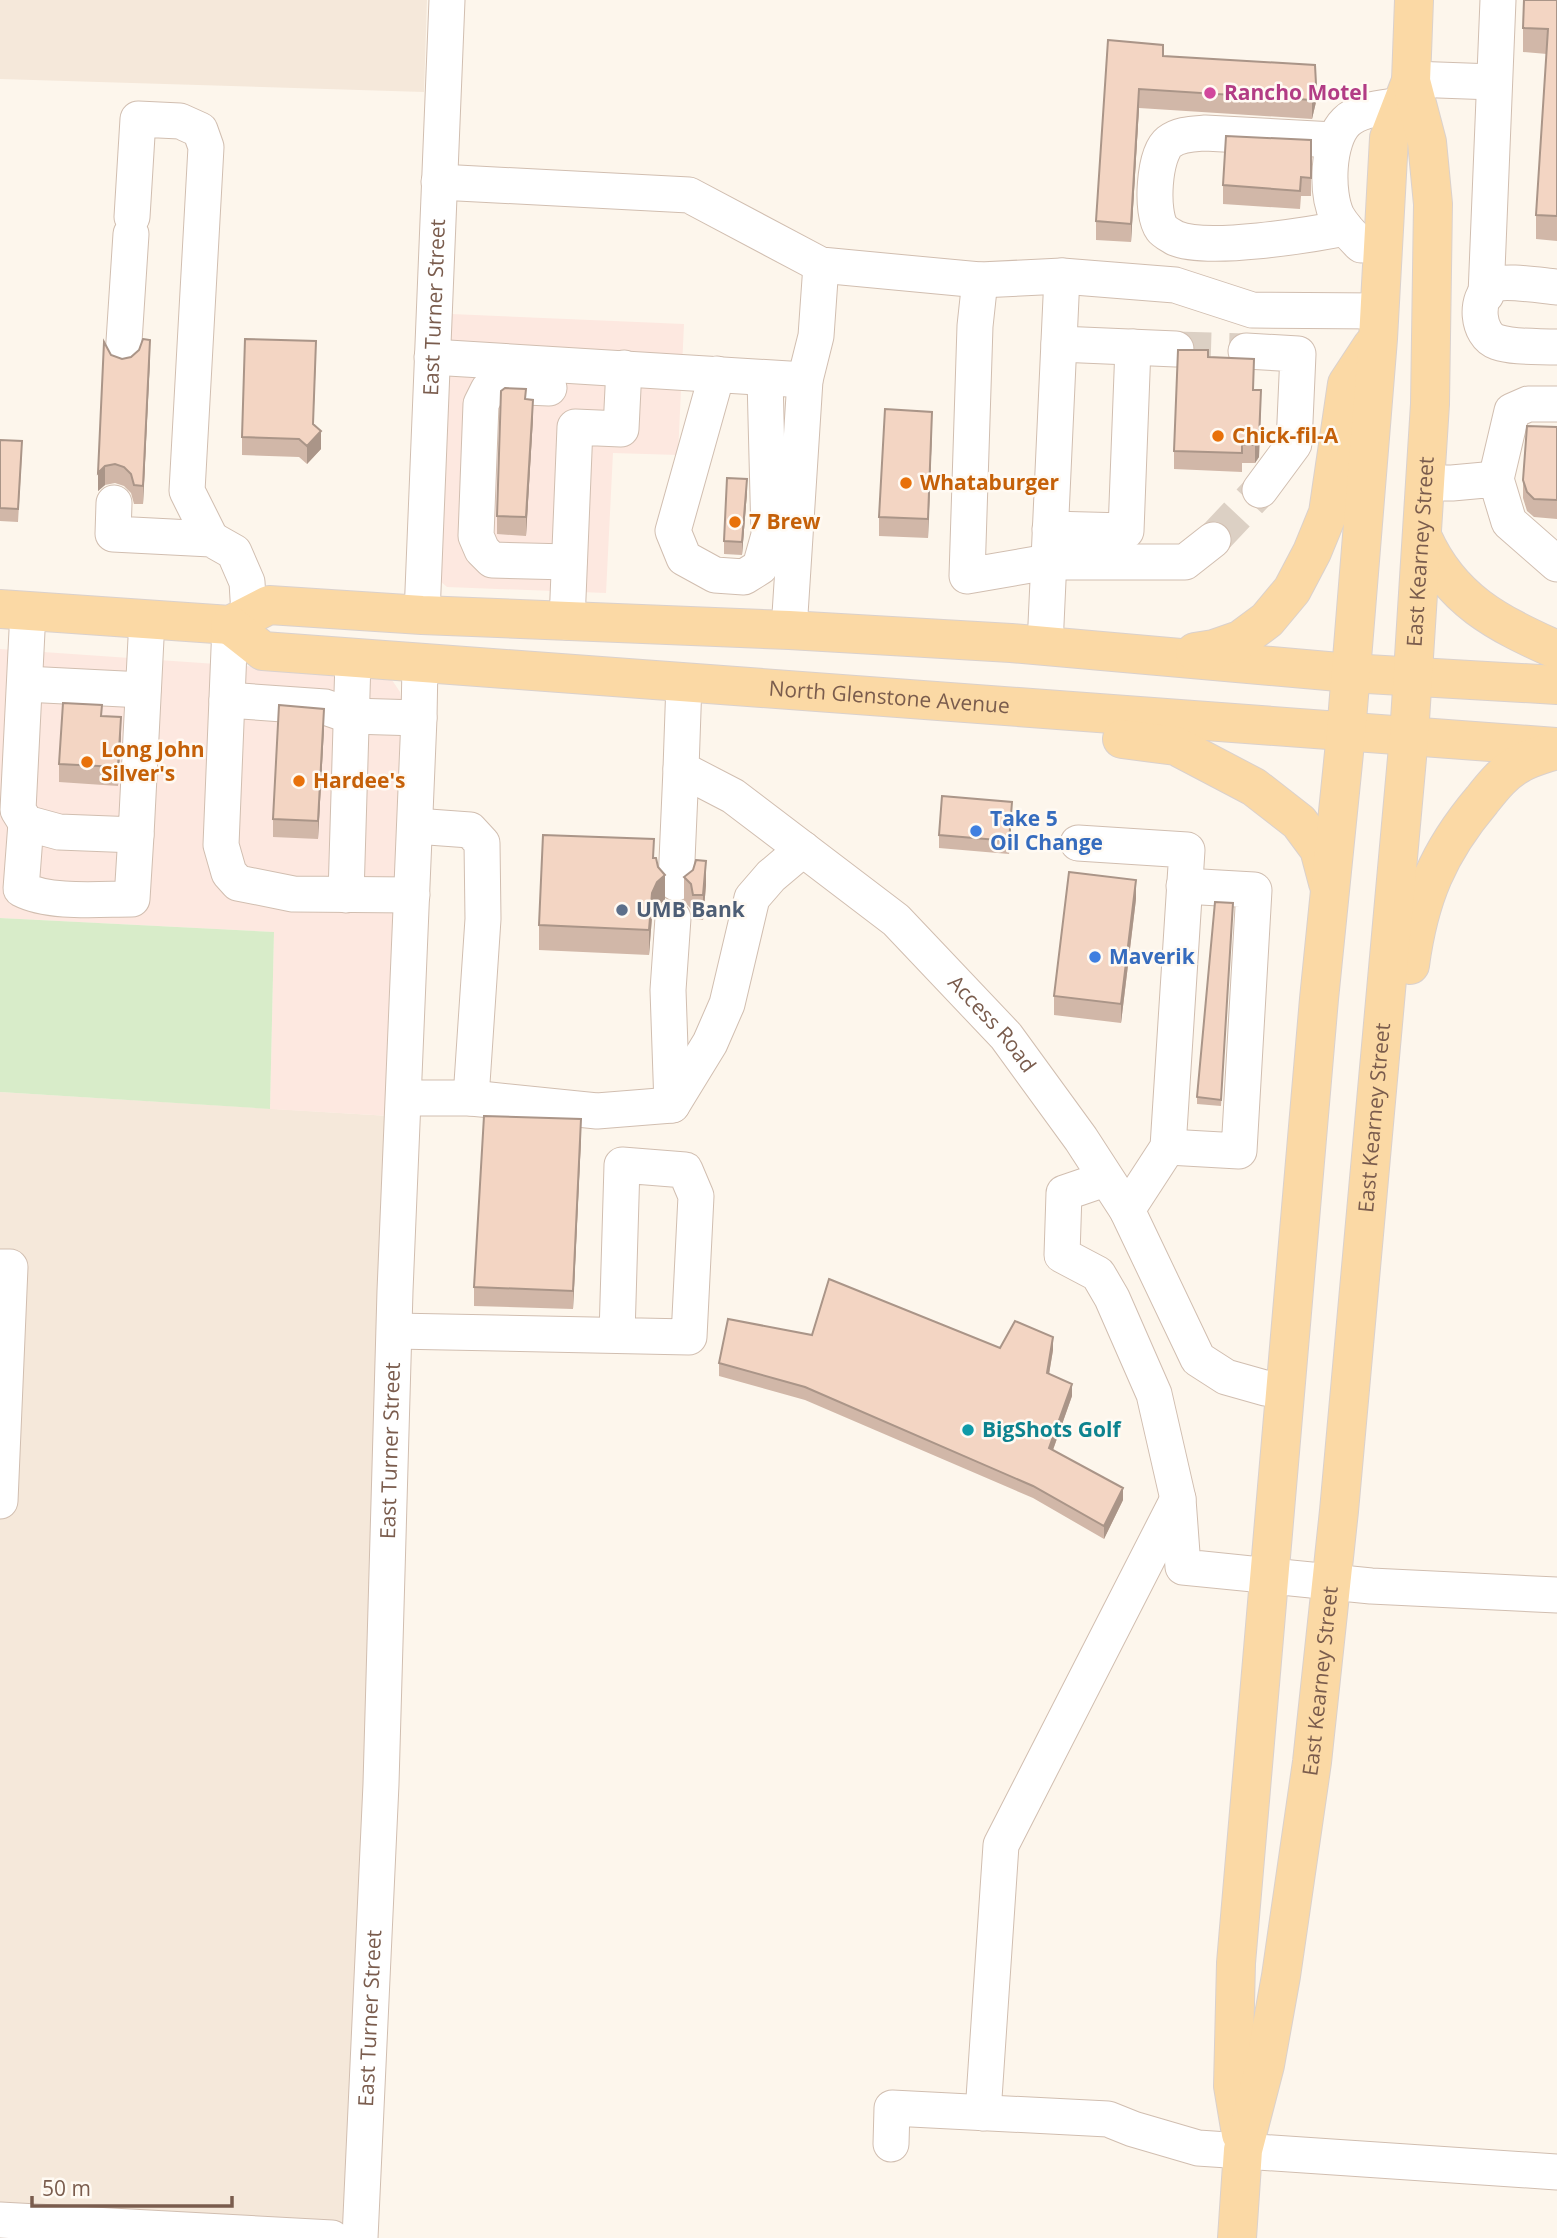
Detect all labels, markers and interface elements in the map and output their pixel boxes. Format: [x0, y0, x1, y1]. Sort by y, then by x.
place label: Rancho Motel [1224, 78, 1368, 106]
marker: Rancho Motel [1202, 85, 1218, 101]
street label: East Turner Street [416, 218, 451, 396]
place label: Chick-fil-A [1232, 421, 1339, 449]
marker: Chick-fil-A [1210, 428, 1226, 444]
street label: East Kearney Street [1400, 456, 1440, 648]
place label: Whataburger [920, 468, 1059, 496]
marker: Whataburger [898, 475, 914, 491]
place label: 7 Brew [749, 507, 821, 535]
marker: 7 Brew [727, 514, 743, 530]
street label: North Glenstone Avenue [768, 674, 1011, 719]
place label: Long John Silver's [101, 735, 205, 787]
marker: Long John Silver's [79, 754, 95, 770]
place label: Hardee's [313, 766, 405, 794]
marker: Hardee's [291, 773, 307, 789]
place label: Take 5 Oil Change [990, 804, 1103, 856]
marker: Take 5 Oil Change [968, 823, 984, 839]
place label: UMB Bank [636, 895, 746, 923]
marker: UMB Bank [614, 902, 630, 918]
place label: Maverik [1109, 942, 1196, 970]
marker: Maverik [1087, 949, 1103, 965]
street label: Access Road [942, 969, 1043, 1078]
street label: East Kearney Street [1351, 1021, 1396, 1214]
street label: East Turner Street [373, 1362, 406, 1539]
place label: BigShots Golf [982, 1415, 1122, 1443]
marker: BigShots Golf [960, 1422, 976, 1438]
street label: East Kearney Street [1295, 1585, 1344, 1778]
street label: East Turner Street [351, 1929, 387, 2107]
scale bar [32, 2164, 231, 2208]
text: 50 m [42, 2174, 91, 2202]

